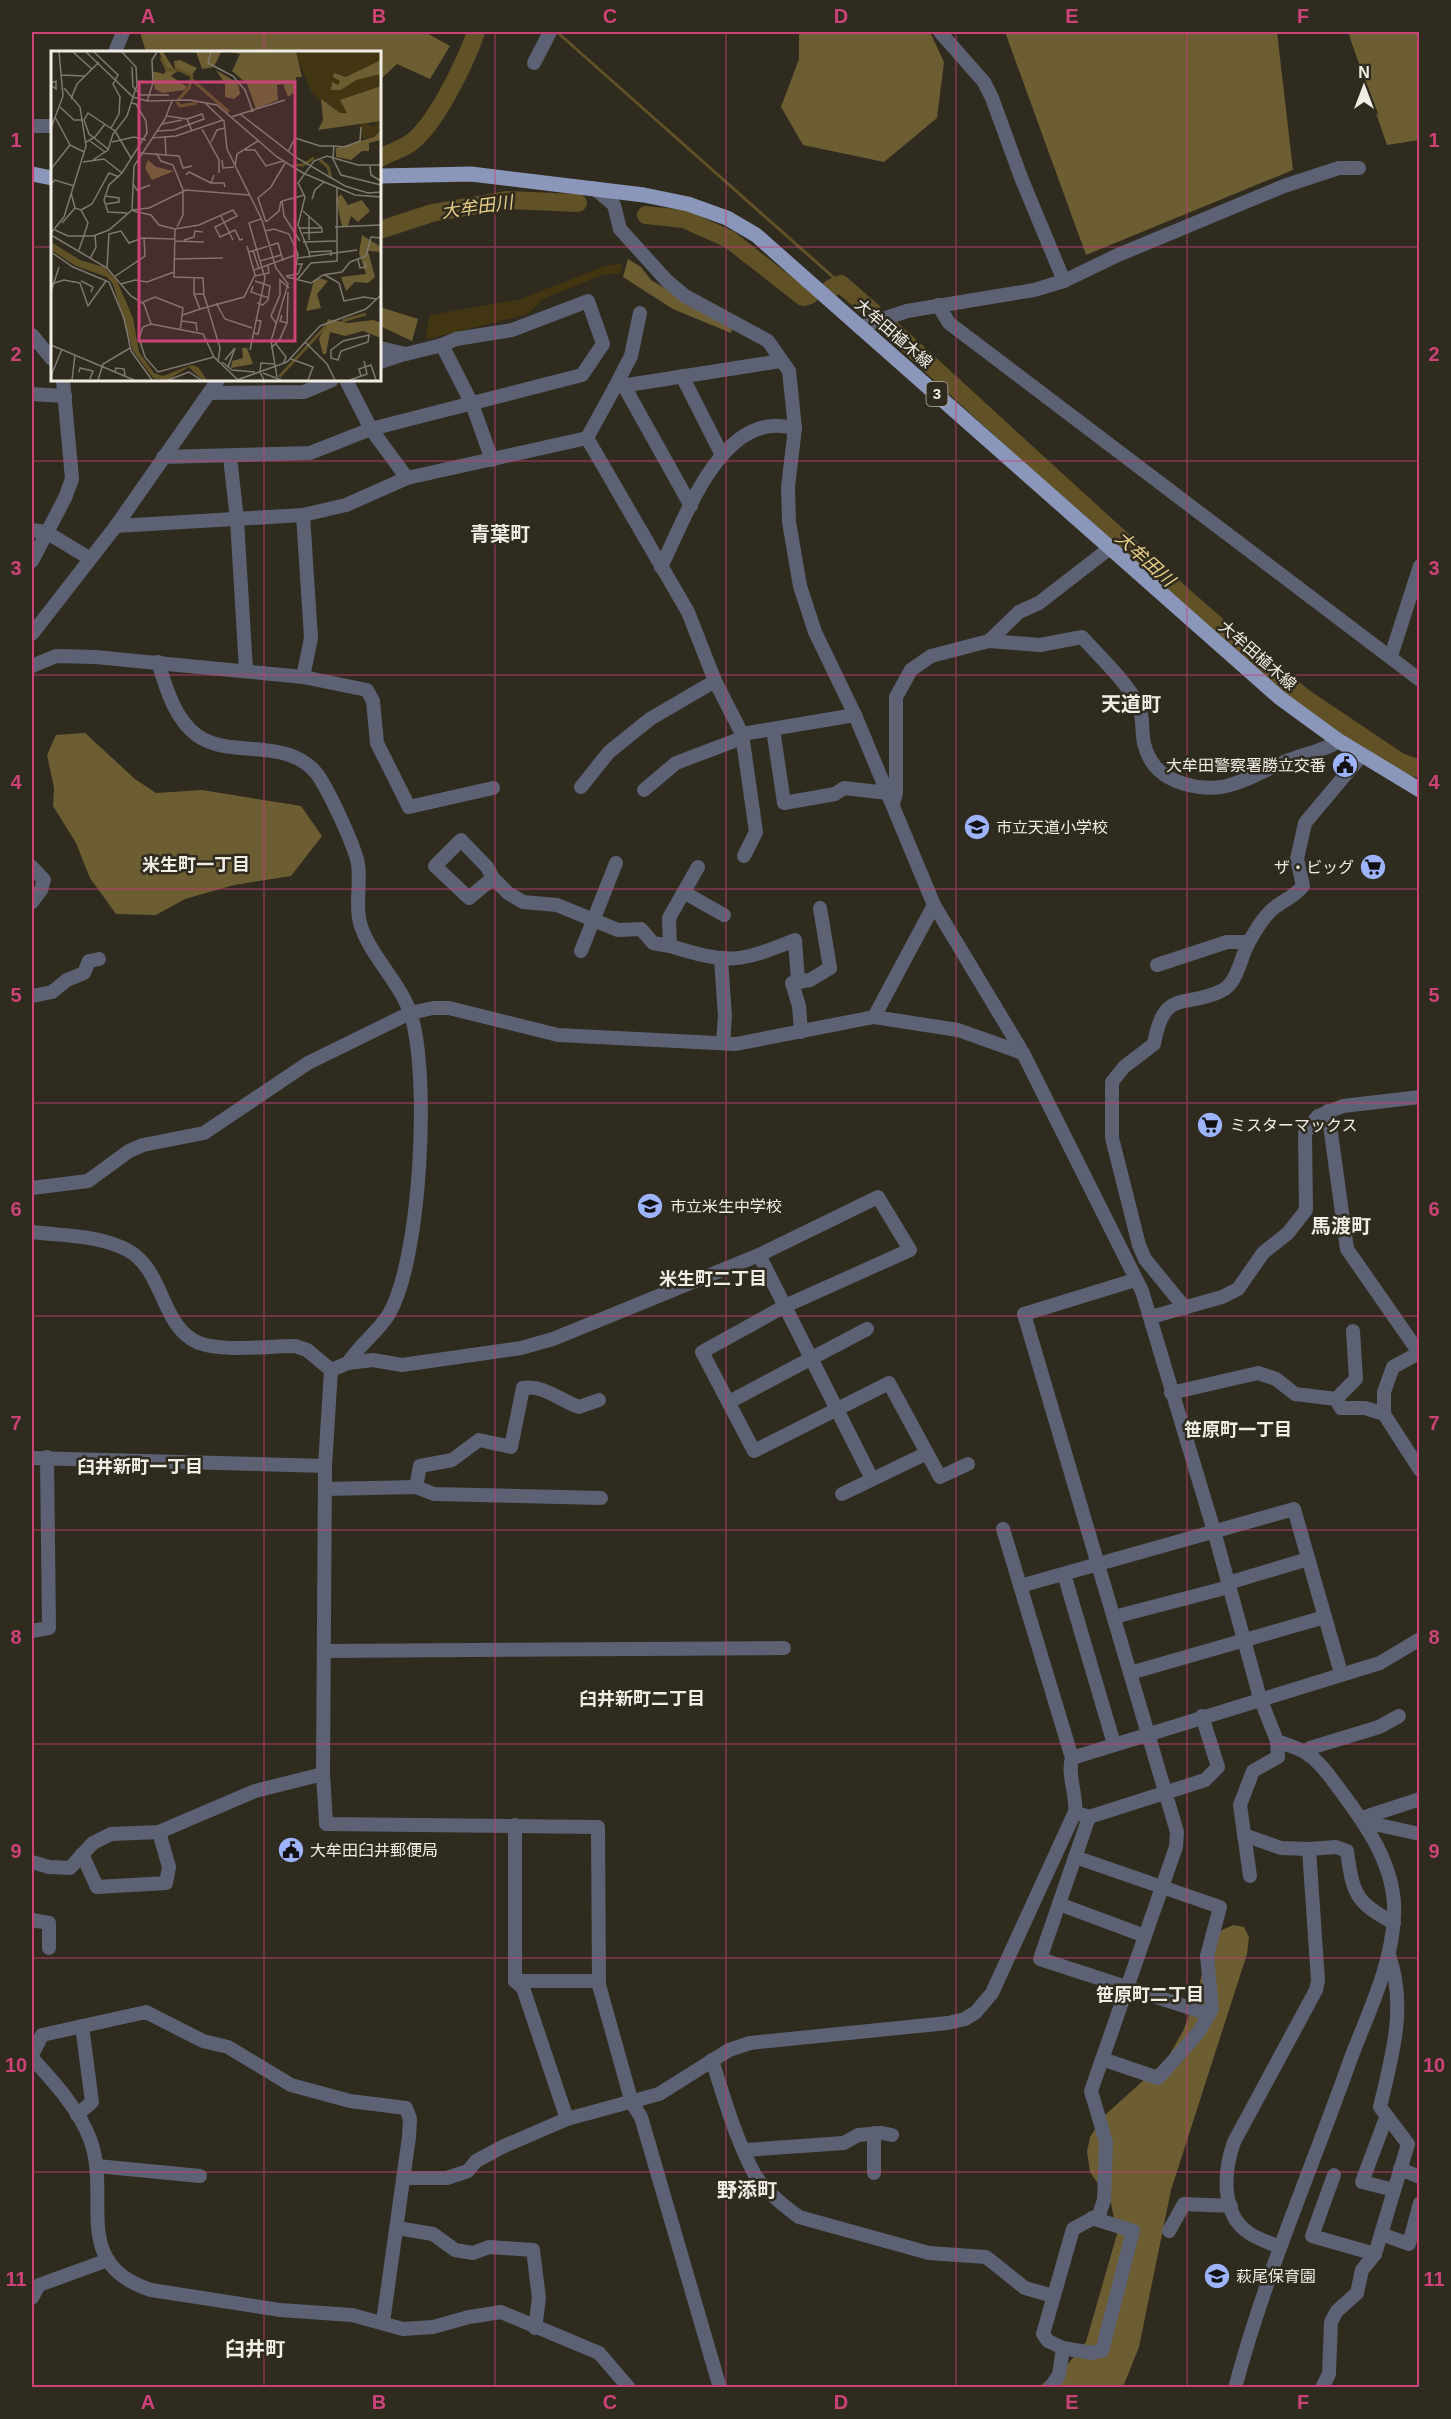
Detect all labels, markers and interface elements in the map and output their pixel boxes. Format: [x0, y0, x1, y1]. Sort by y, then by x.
text: A [141, 5, 155, 27]
text: B [372, 5, 386, 27]
text: C [603, 5, 617, 27]
text: D [834, 5, 848, 27]
text: E [1065, 5, 1079, 27]
text: F [1297, 5, 1309, 27]
inset map [51, 51, 381, 381]
north arrow [1334, 57, 1394, 117]
text: N [1358, 64, 1370, 81]
text: 1 [10, 129, 22, 151]
text: 1 [1428, 129, 1440, 151]
water label: 大牟田川 [440, 192, 516, 222]
street label: 大牟田植木線 [852, 295, 935, 371]
text: 2 [10, 343, 22, 365]
text: 2 [1428, 343, 1440, 365]
road number: 3 [926, 382, 948, 406]
district label: 青葉町 [470, 523, 530, 545]
water label: 大牟田川 [1112, 527, 1180, 592]
text: 3 [10, 557, 22, 579]
text: 3 [1428, 557, 1440, 579]
street label: 大牟田植木線 [1216, 617, 1299, 693]
district label: 天道町 [1101, 693, 1161, 715]
public building icon: 大牟田警察署勝立交番 [1330, 750, 1360, 780]
place label: 大牟田警察署勝立交番 [1166, 757, 1326, 774]
text: 4 [10, 771, 22, 793]
text: 4 [1428, 771, 1440, 793]
school or university icon: 市立天道小学校 [962, 812, 992, 842]
place label: 市立天道小学校 [996, 819, 1108, 836]
supermarket icon: ザ・ビッグ [1358, 852, 1388, 882]
district label: 米生町一丁目 [142, 855, 250, 875]
place label: ザ・ビッグ [1274, 859, 1354, 876]
text: 5 [10, 984, 22, 1006]
text: 5 [1428, 984, 1440, 1006]
supermarket icon: ミスターマックス [1195, 1110, 1225, 1140]
place label: ミスターマックス [1230, 1117, 1358, 1134]
school or university icon: 市立米生中学校 [635, 1191, 665, 1221]
text: 6 [10, 1198, 22, 1220]
place label: 市立米生中学校 [670, 1198, 782, 1215]
text: 6 [1428, 1198, 1440, 1220]
district label: 馬渡町 [1311, 1215, 1371, 1237]
district label: 米生町二丁目 [659, 1269, 767, 1289]
text: 7 [10, 1412, 22, 1434]
text: 7 [1428, 1412, 1440, 1434]
district label: 笹原町一丁目 [1184, 1420, 1292, 1440]
district label: 臼井新町一丁目 [77, 1457, 203, 1477]
text: 8 [10, 1626, 22, 1648]
text: 8 [1428, 1626, 1440, 1648]
district label: 臼井新町二丁目 [579, 1689, 705, 1709]
public building icon: 大牟田臼井郵便局 [276, 1835, 306, 1865]
text: 9 [10, 1840, 22, 1862]
text: 9 [1428, 1840, 1440, 1862]
place label: 大牟田臼井郵便局 [310, 1842, 438, 1859]
district label: 笹原町二丁目 [1096, 1985, 1204, 2005]
text: 10 [5, 2054, 27, 2076]
text: 10 [1423, 2054, 1445, 2076]
district label: 野添町 [717, 2179, 777, 2201]
school or university icon: 萩尾保育園 [1202, 2261, 1232, 2291]
text: 11 [5, 2268, 27, 2290]
place label: 萩尾保育園 [1236, 2268, 1316, 2285]
text: 11 [1423, 2268, 1445, 2290]
district label: 臼井町 [225, 2338, 285, 2360]
text: A [141, 2391, 155, 2413]
text: B [372, 2391, 386, 2413]
text: C [603, 2391, 617, 2413]
text: D [834, 2391, 848, 2413]
text: E [1065, 2391, 1079, 2413]
text: F [1297, 2391, 1309, 2413]

